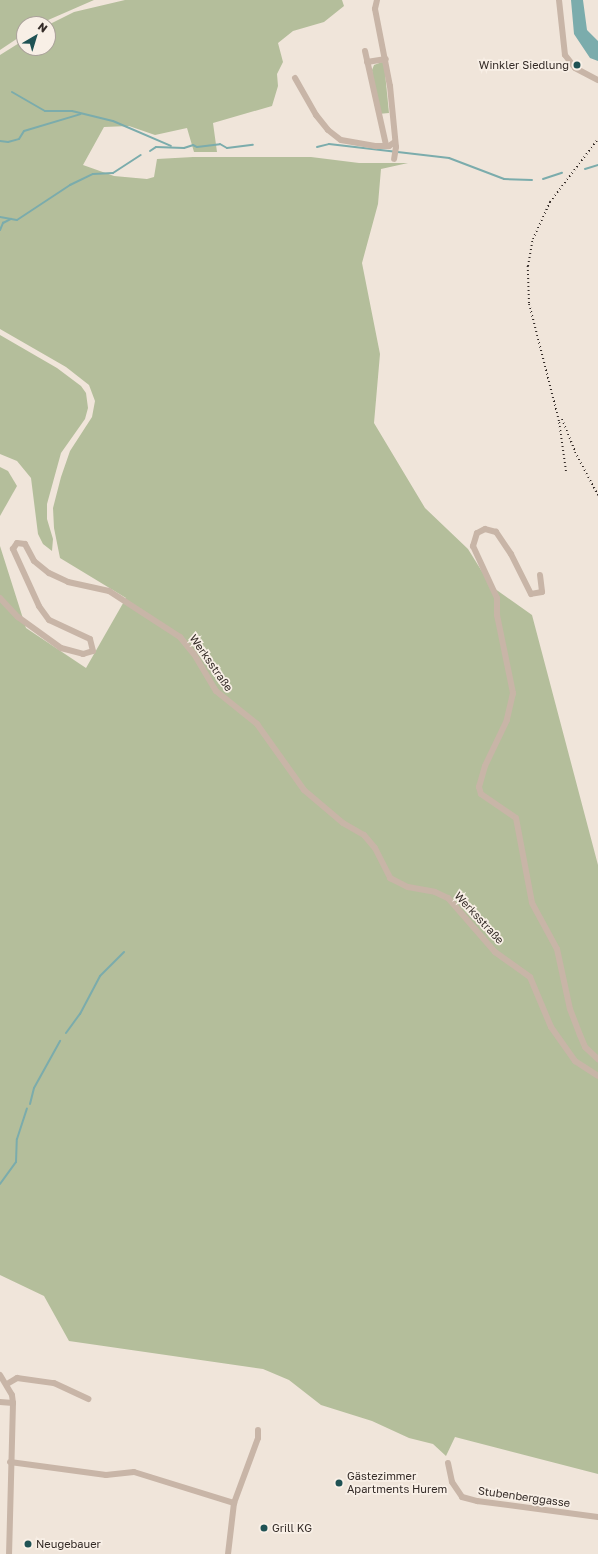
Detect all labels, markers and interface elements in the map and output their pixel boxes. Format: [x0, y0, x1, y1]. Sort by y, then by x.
north arrow [16, 16, 56, 56]
text: N [36, 19, 50, 35]
place label: Winkler Siedlung [479, 58, 569, 72]
marker: Winkler Siedlung [572, 60, 582, 70]
street label: Werksstraße [187, 632, 235, 694]
street label: Werksstraße [452, 889, 506, 947]
place label: Gästezimmer Apartments Hurem [347, 1470, 447, 1496]
marker: Gästezimmer Apartments Hurem [334, 1478, 344, 1488]
street label: Stubenberggasse [477, 1484, 571, 1510]
place label: Grill KG [272, 1521, 312, 1535]
marker: Grill KG [259, 1523, 269, 1533]
place label: Neugebauer [36, 1537, 101, 1551]
marker: Neugebauer [23, 1539, 33, 1549]

